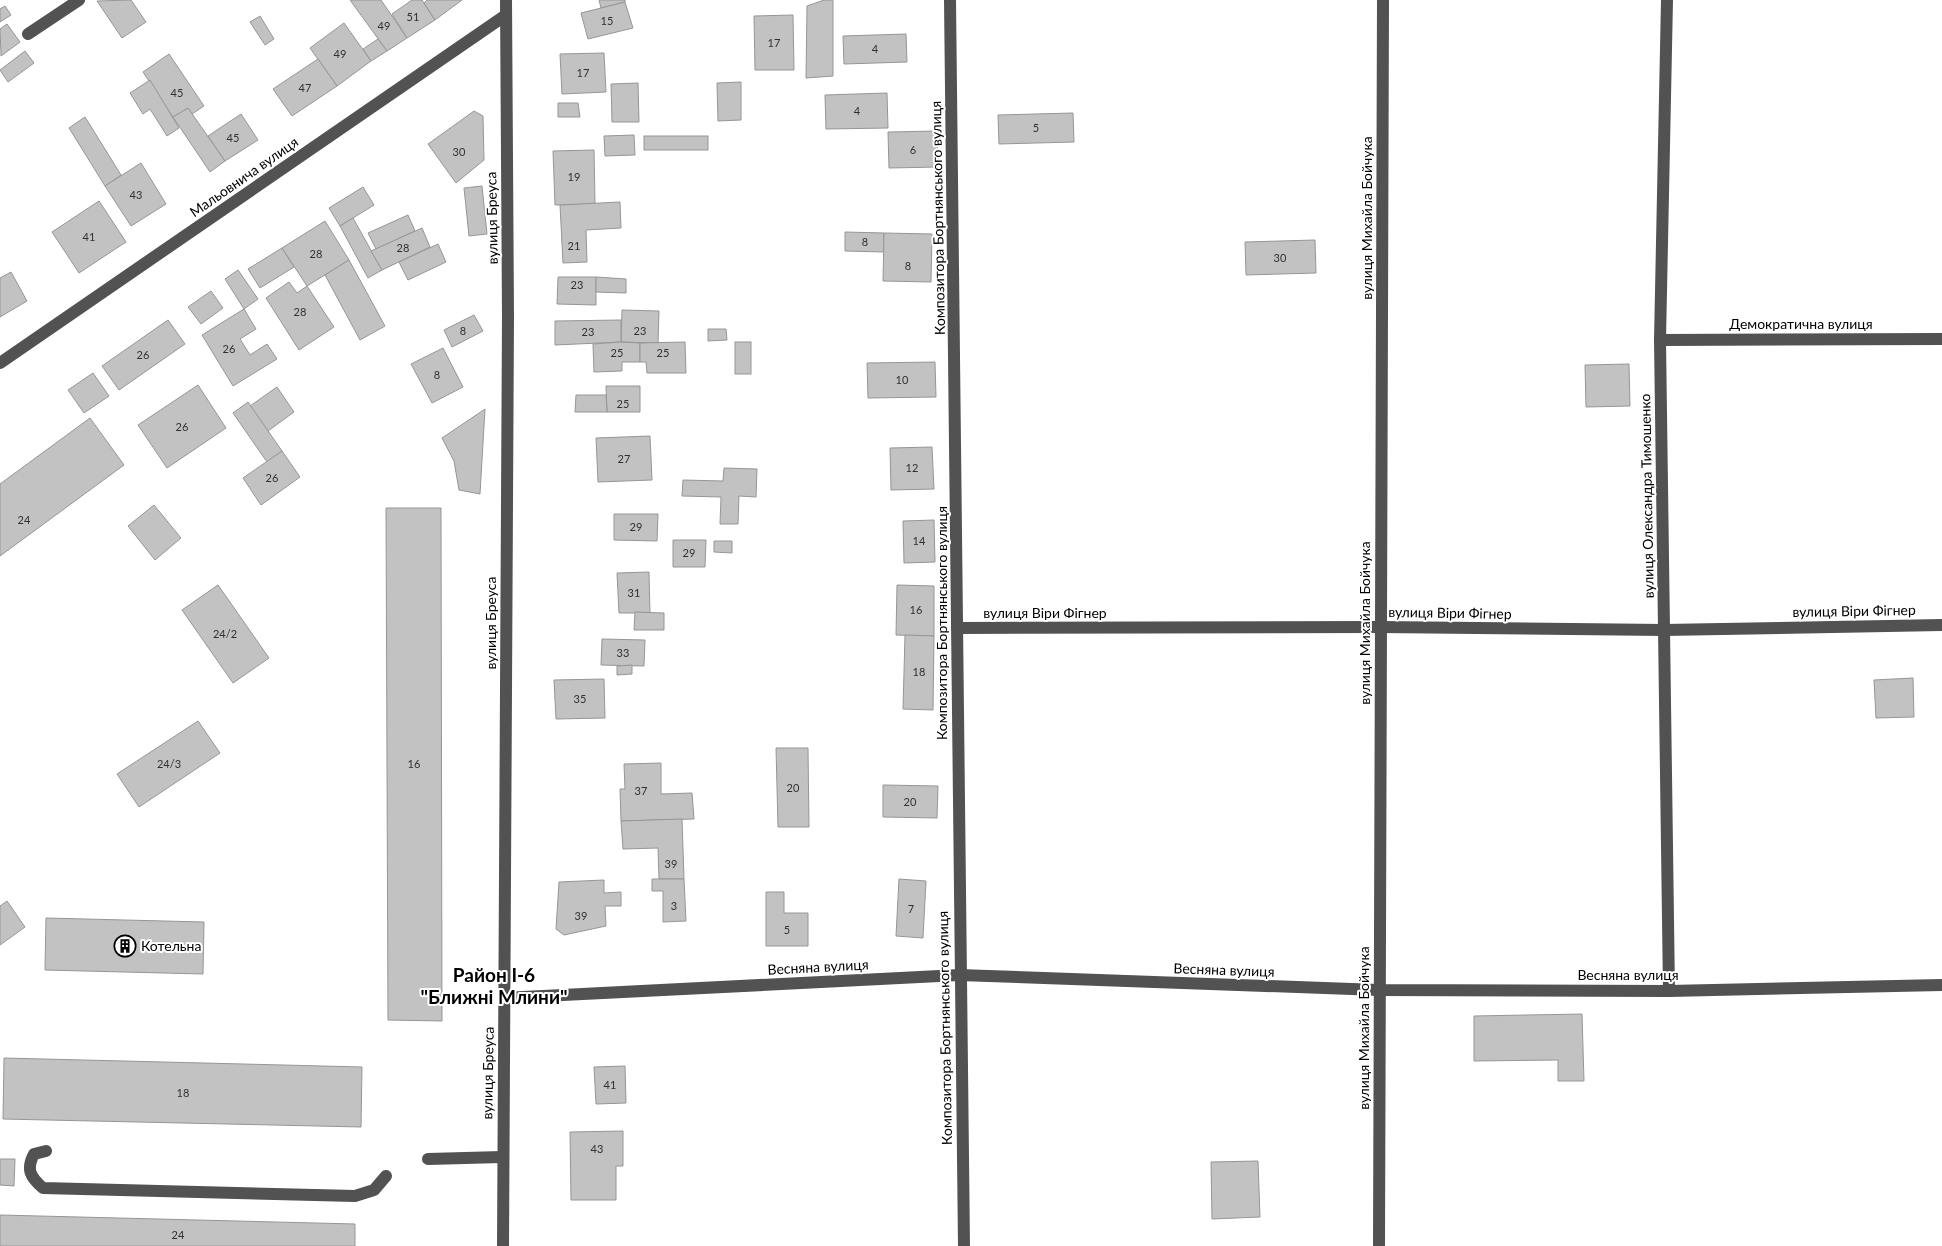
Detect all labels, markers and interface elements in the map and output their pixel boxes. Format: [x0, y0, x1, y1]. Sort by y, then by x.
house number: 51 [407, 10, 419, 23]
house number: 15 [601, 14, 613, 27]
house number: 49 [378, 19, 390, 32]
house number: 17 [768, 36, 780, 49]
house number: 4 [872, 42, 879, 55]
house number: 49 [334, 47, 346, 60]
house number: 17 [577, 66, 589, 79]
house number: 47 [299, 81, 311, 94]
house number: 45 [171, 86, 183, 99]
street label: Композитора Бортнянського вулиця [927, 101, 948, 335]
house number: 4 [854, 104, 861, 117]
house number: 5 [1033, 121, 1039, 134]
house number: 45 [227, 131, 239, 144]
street label: Мальовнича вулиця [186, 133, 301, 220]
street label: вулиця Михайла Бойчука [1358, 136, 1375, 300]
house number: 6 [910, 143, 916, 156]
house number: 30 [453, 145, 466, 158]
house number: 19 [568, 170, 580, 183]
street label: вулиця Бреуса [482, 171, 501, 265]
house number: 43 [130, 188, 142, 201]
house number: 41 [83, 230, 95, 243]
house number: 8 [862, 235, 868, 248]
house number: 21 [568, 239, 580, 252]
house number: 28 [397, 241, 409, 254]
house number: 28 [310, 247, 322, 260]
house number: 30 [1274, 251, 1287, 264]
house number: 8 [905, 259, 911, 272]
house number: 23 [571, 278, 583, 291]
house number: 28 [294, 305, 306, 318]
street label: Демократична вулиця [1729, 315, 1873, 332]
house number: 8 [460, 324, 466, 337]
house number: 23 [634, 324, 646, 337]
house number: 23 [582, 325, 594, 338]
house number: 26 [223, 342, 235, 355]
house number: 25 [611, 346, 623, 359]
house number: 25 [657, 346, 669, 359]
house number: 26 [137, 348, 149, 361]
house number: 8 [434, 368, 440, 381]
house number: 10 [896, 373, 909, 386]
street label: вулиця Олександра Тимошенко [1636, 394, 1657, 598]
house number: 25 [617, 397, 629, 410]
house number: 26 [176, 420, 188, 433]
house number: 27 [618, 452, 630, 465]
house number: 12 [906, 461, 918, 474]
house number: 26 [266, 471, 278, 484]
street label: Композитора Бортнянського вулиця [933, 506, 950, 740]
house number: 24 [18, 513, 31, 526]
house number: 29 [630, 520, 642, 533]
house number: 14 [913, 534, 926, 547]
street label: вулиця Михайла Бойчука [1356, 541, 1373, 705]
house number: 29 [683, 546, 695, 559]
street label: вулиця Бреуса [482, 577, 499, 669]
house number: 31 [628, 586, 640, 599]
street label: вулиця Віри Фігнер [1792, 601, 1916, 620]
house number: 16 [910, 603, 922, 616]
street label: вулиця Віри Фігнер [1388, 603, 1512, 622]
street label: вулиця Віри Фігнер [983, 604, 1107, 621]
house number: 24/2 [213, 627, 237, 640]
house number: 33 [617, 646, 629, 659]
house number: 18 [913, 665, 925, 678]
house number: 35 [574, 692, 586, 705]
house number: 24/3 [157, 757, 181, 770]
house number: 16 [408, 757, 420, 770]
house number: 20 [787, 781, 800, 794]
house number: 37 [635, 784, 647, 797]
house number: 20 [904, 795, 917, 808]
house number: 39 [665, 857, 677, 870]
house number: 3 [671, 899, 677, 912]
house number: 7 [908, 902, 914, 915]
house number: 39 [575, 909, 587, 922]
street label: Композитора Бортнянського вулиця [934, 911, 955, 1145]
house number: 5 [784, 923, 790, 936]
building icon: Котельна [113, 934, 137, 958]
place label: Котельна [141, 937, 201, 954]
street label: вулиця Михайла Бойчука [1355, 946, 1372, 1110]
street label: Весняна вулиця [767, 955, 869, 978]
street label: Весняна вулиця [1173, 959, 1275, 980]
district label: Район І-6 "Ближні Млини" [420, 963, 568, 1008]
street label: Весняна вулиця [1577, 966, 1679, 983]
street label: вулиця Бреуса [478, 1026, 497, 1120]
house number: 41 [604, 1078, 616, 1091]
house number: 18 [177, 1086, 189, 1099]
house number: 43 [591, 1142, 603, 1155]
house number: 24 [172, 1228, 185, 1241]

